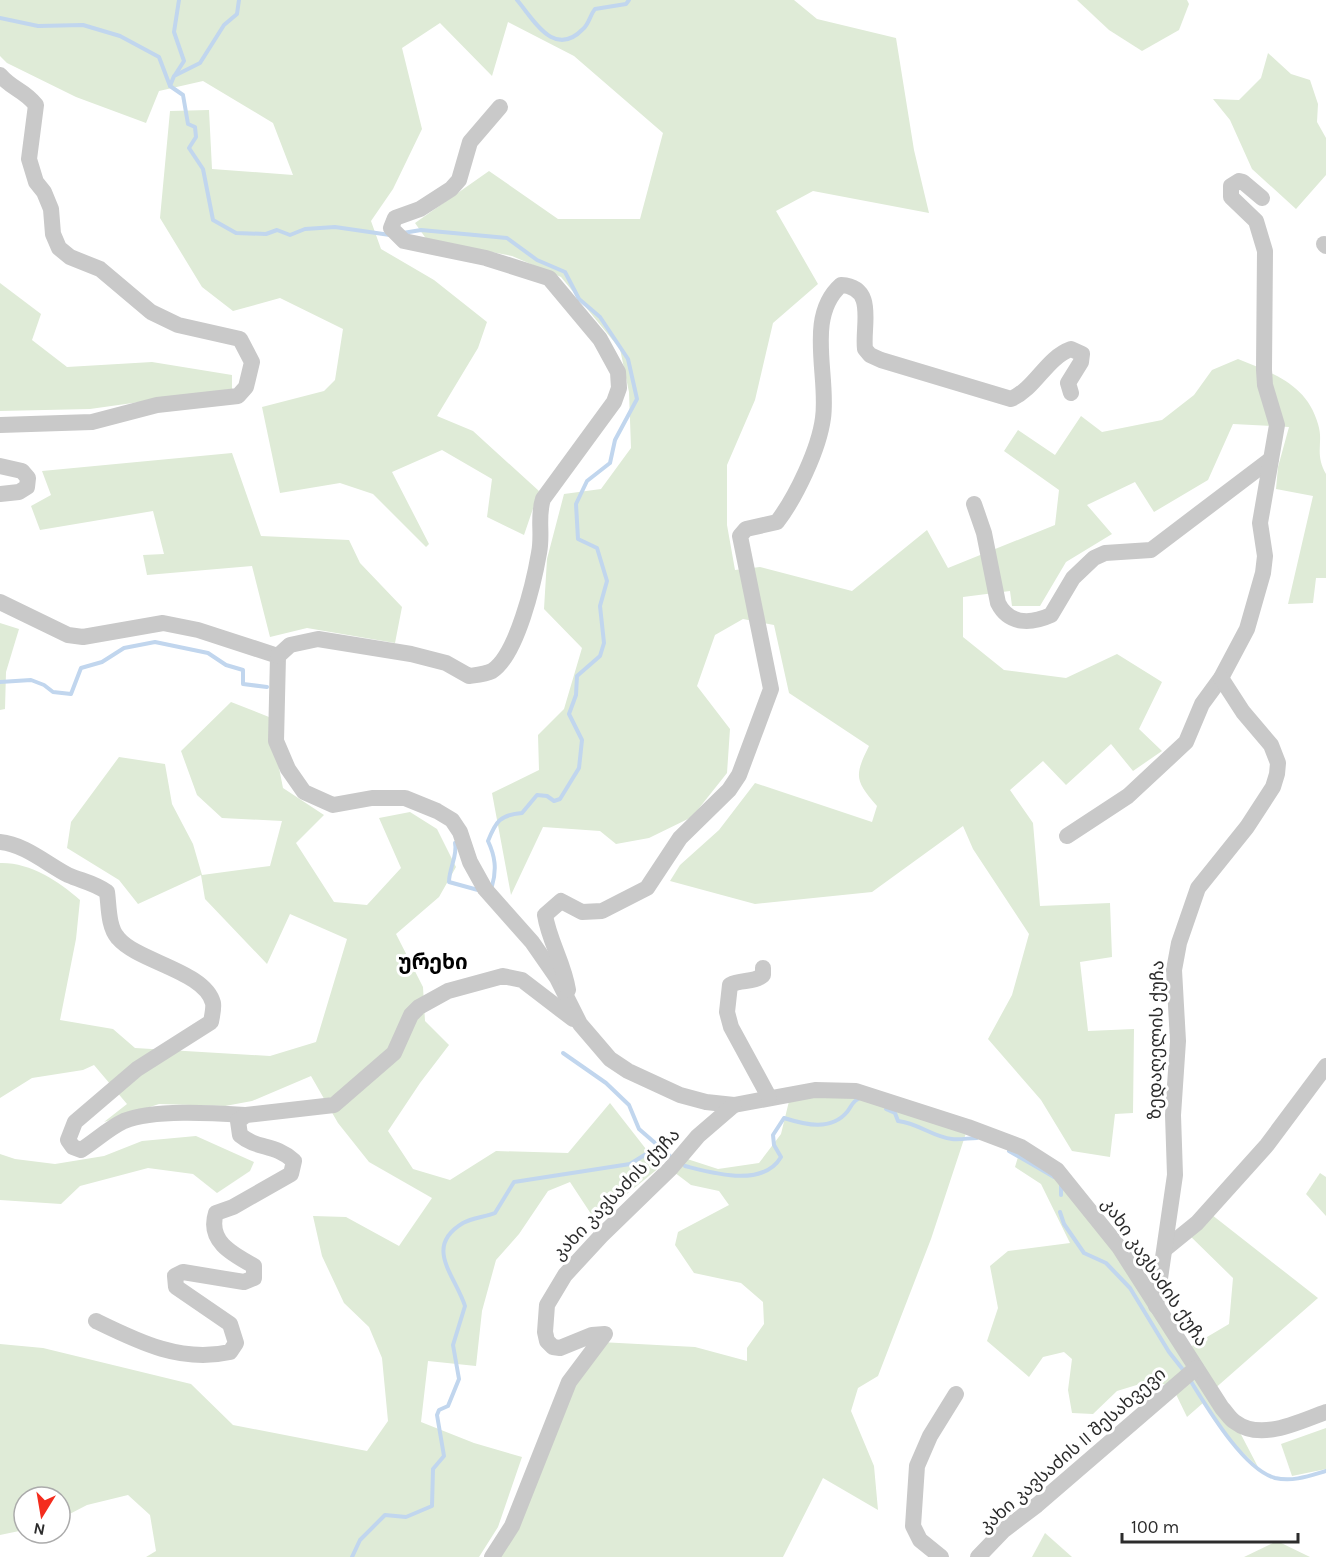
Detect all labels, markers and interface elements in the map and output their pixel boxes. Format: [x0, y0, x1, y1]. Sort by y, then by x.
district label: ურეხი [398, 950, 468, 974]
street label: ზედაღელის ქუჩა [1144, 960, 1168, 1120]
street label: კახი კავსაძის ქუჩა [547, 1124, 685, 1264]
street label: კახი კავსაძის ქუჩა [1097, 1193, 1213, 1351]
street label: კახი კავსაძის II შესახვევი [974, 1363, 1170, 1537]
north arrow [12, 1485, 72, 1545]
scale bar [1122, 1506, 1298, 1544]
text: 100 m [1131, 1516, 1179, 1538]
text: N [32, 1519, 47, 1540]

